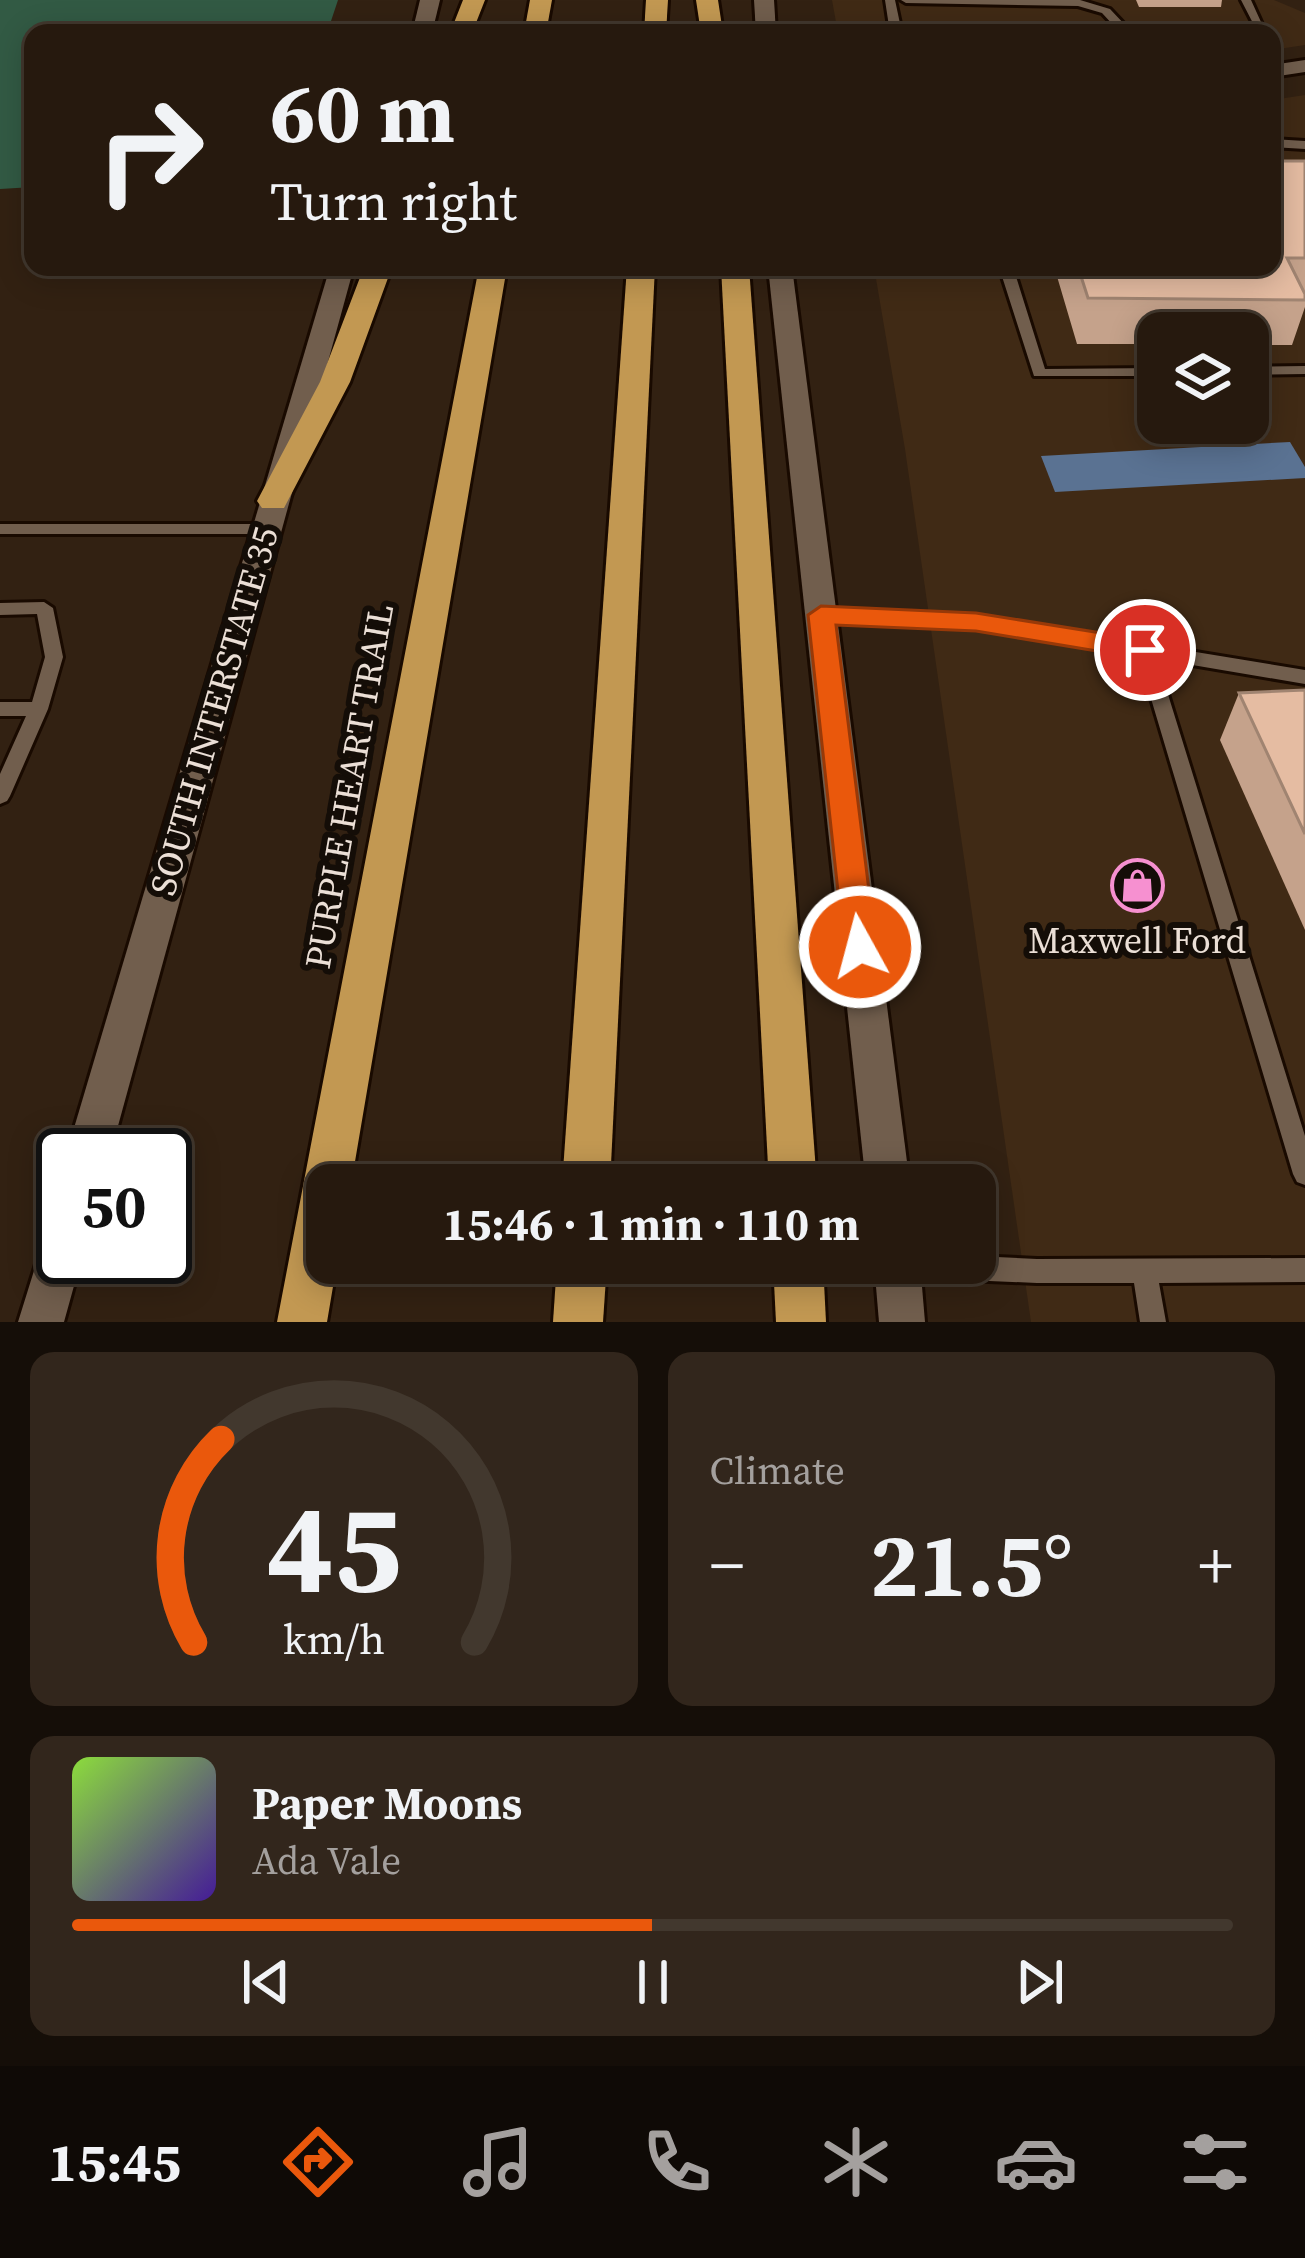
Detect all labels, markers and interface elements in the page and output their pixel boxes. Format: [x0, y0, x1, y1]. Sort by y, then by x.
text: 60 m [270, 55, 455, 170]
icon: right [72, 72, 228, 228]
text: Turn right [270, 164, 517, 238]
map controls [1137, 312, 1269, 444]
button: layers [1137, 312, 1269, 444]
street label: SOUTH INTERSTATE 35 [138, 521, 290, 901]
pin [1094, 599, 1196, 701]
street label: PURPLE HEART TRAIL [293, 600, 405, 972]
icon: arrive [1112, 617, 1178, 683]
shop icon: Maxwell Ford [1109, 857, 1165, 913]
position arrow [797, 884, 923, 1010]
place label: Maxwell Ford [1028, 916, 1246, 965]
speed limit sign: 50 [36, 1128, 192, 1284]
text: 15:46 · 1 min · 110 m [443, 1193, 859, 1255]
text: Climate [710, 1444, 845, 1497]
text: 45 [266, 1462, 401, 1633]
text: 21.5° [870, 1503, 1073, 1626]
text: − [710, 1520, 744, 1610]
text: + [1198, 1520, 1233, 1610]
text: km/h [283, 1610, 385, 1668]
text: Paper Moons [252, 1772, 522, 1834]
text: Ada Vale [252, 1834, 401, 1887]
icon: previous [233, 1949, 299, 2015]
icon: pause [620, 1949, 686, 2015]
icon: next [1007, 1949, 1073, 2015]
icon: directions [276, 2120, 360, 2204]
icon: music [456, 2120, 540, 2204]
icon: phone [635, 2120, 719, 2204]
icon: climate [814, 2120, 898, 2204]
icon: car [994, 2120, 1078, 2204]
icon: filters [1173, 2120, 1257, 2204]
text: 15:45 [48, 2125, 181, 2199]

